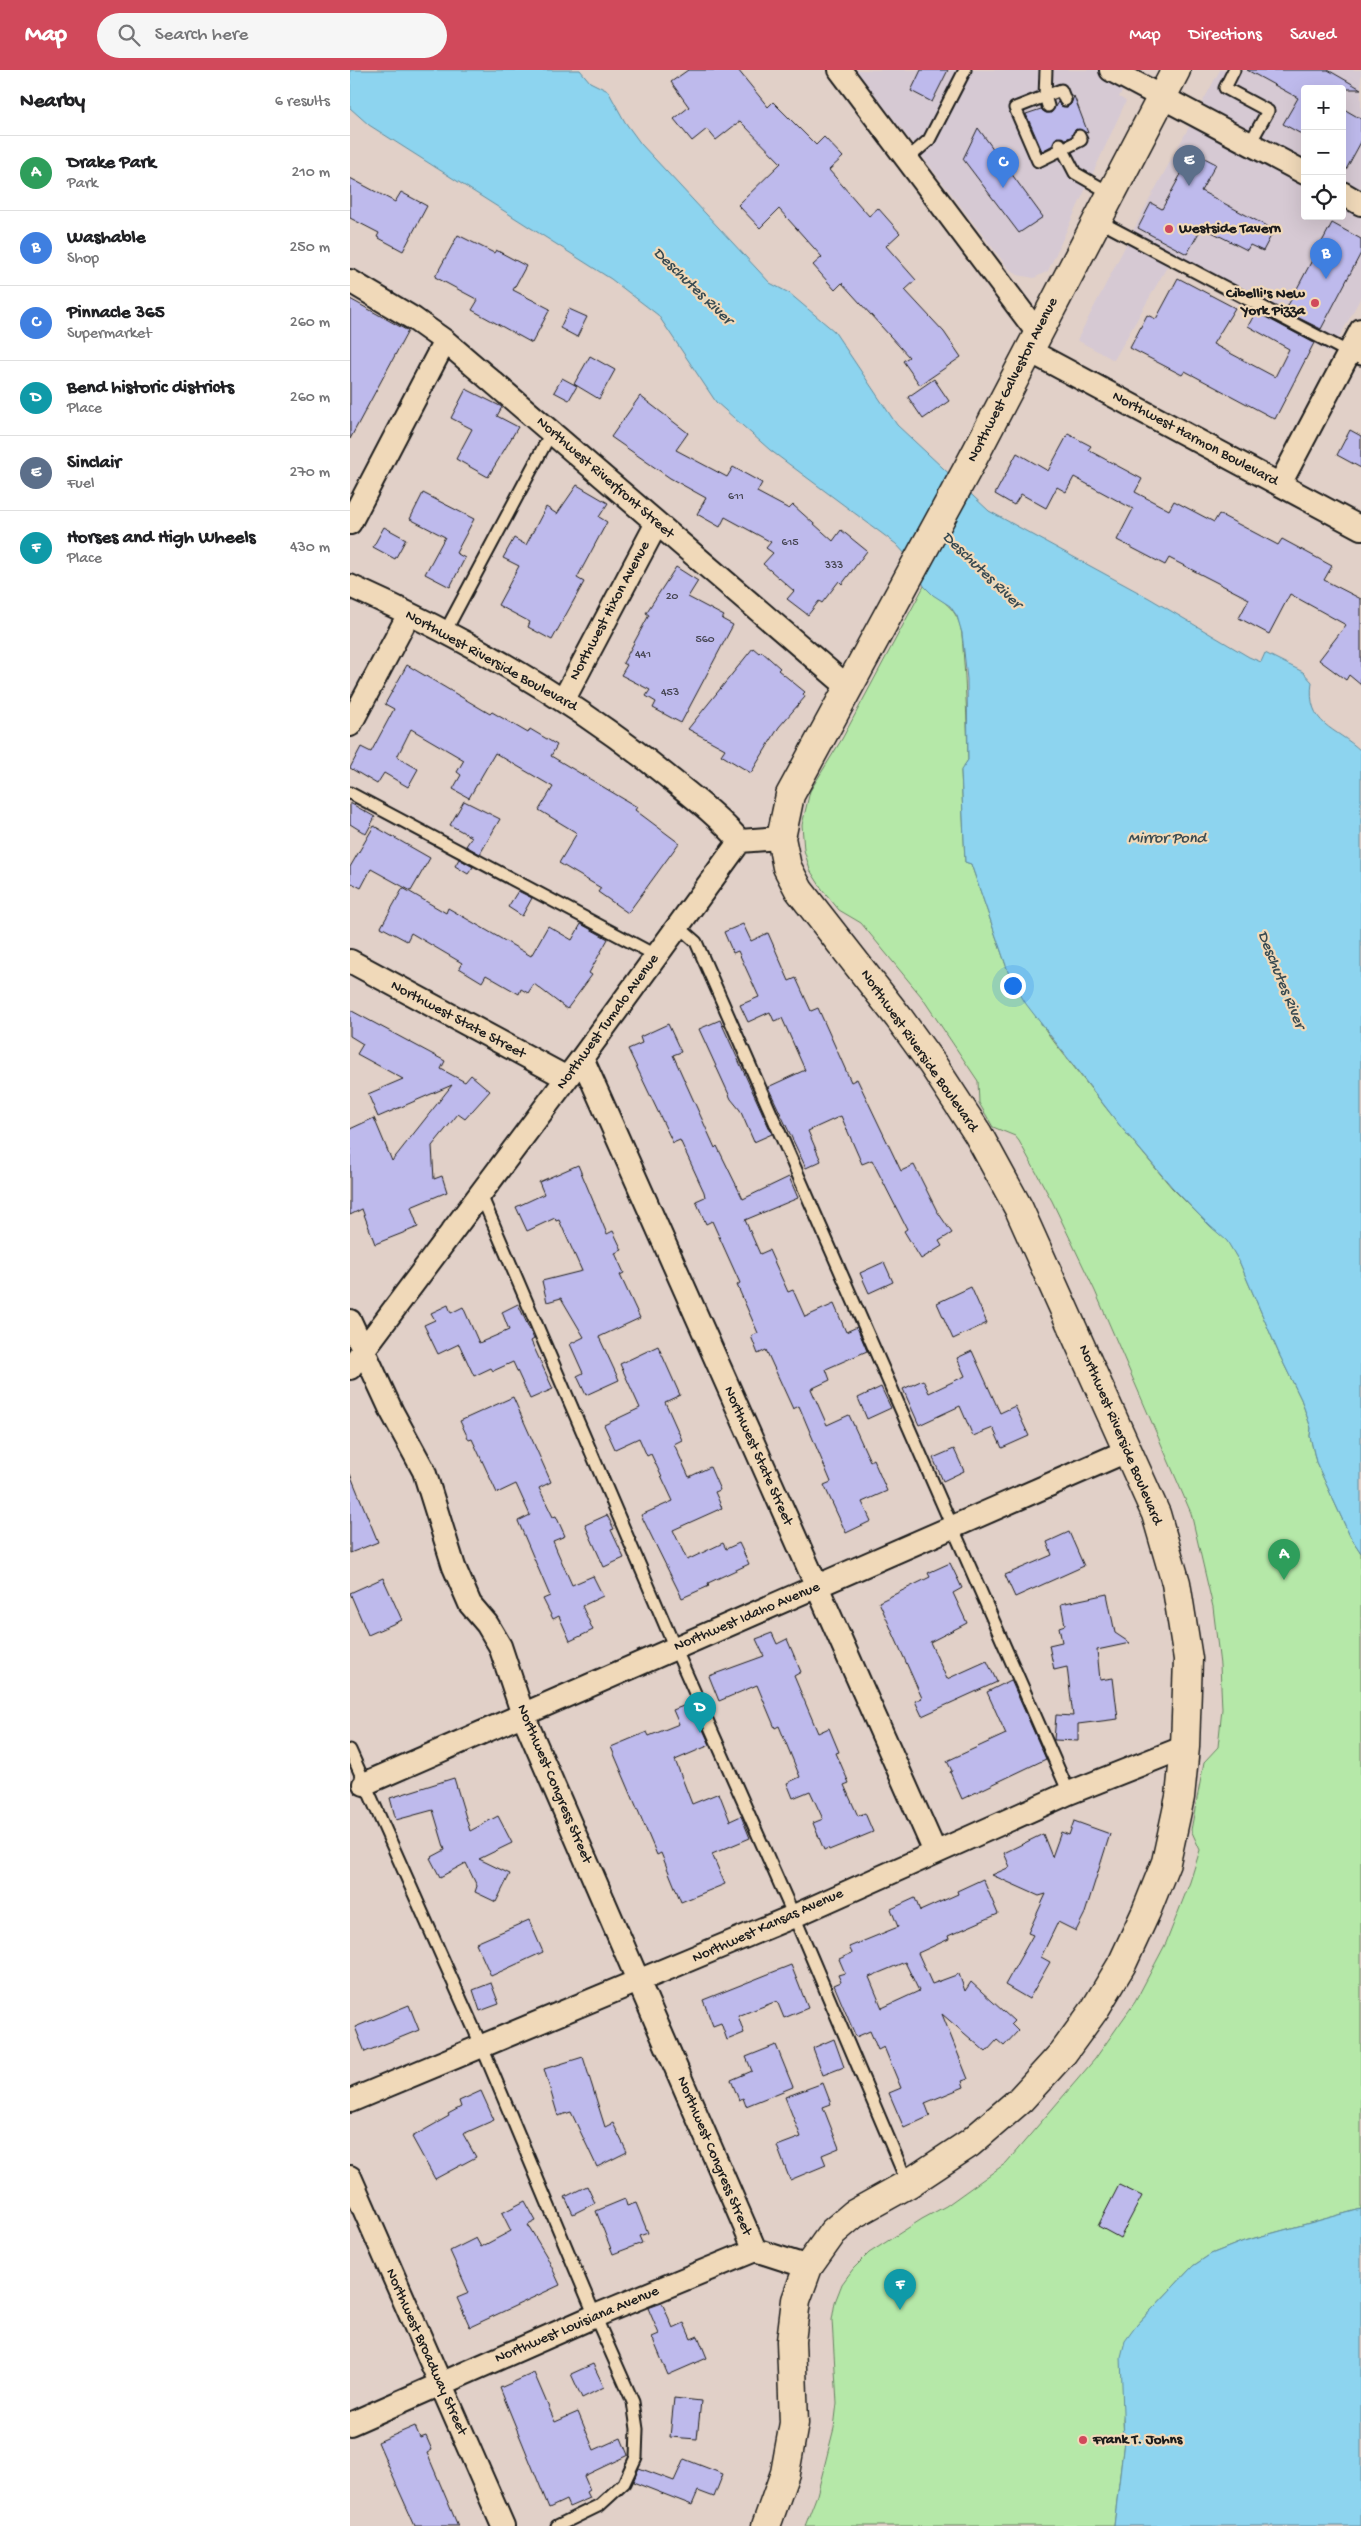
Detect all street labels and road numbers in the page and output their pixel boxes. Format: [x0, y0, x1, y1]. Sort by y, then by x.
street label: Northwest Galveston Avenue [964, 294, 1063, 465]
street label: Northwest Harmon Boulevard [1109, 388, 1282, 491]
street label: Northwest Riverfront Street [532, 413, 679, 544]
street label: Northwest Hixon Avenue [566, 538, 654, 684]
street label: Northwest Riverside Boulevard [402, 606, 581, 716]
street label: Northwest Tumalo Avenue [553, 950, 663, 1093]
street label: Northwest Riverside Boulevard [856, 966, 983, 1137]
street label: Northwest State Street [387, 977, 530, 1064]
street label: Northwest Riverside Boulevard [1074, 1342, 1167, 1529]
street label: Northwest State Street [719, 1384, 798, 1530]
street label: Northwest Idaho Avenue [671, 1578, 823, 1656]
street label: Northwest Congress Street [512, 1702, 596, 1868]
street label: Northwest Kansas Avenue [690, 1884, 847, 1967]
street label: Northwest Congress Street [672, 2074, 756, 2240]
street label: Northwest Broadway Street [381, 2266, 472, 2440]
street label: Northwest Louisiana Avenue [492, 2282, 662, 2368]

